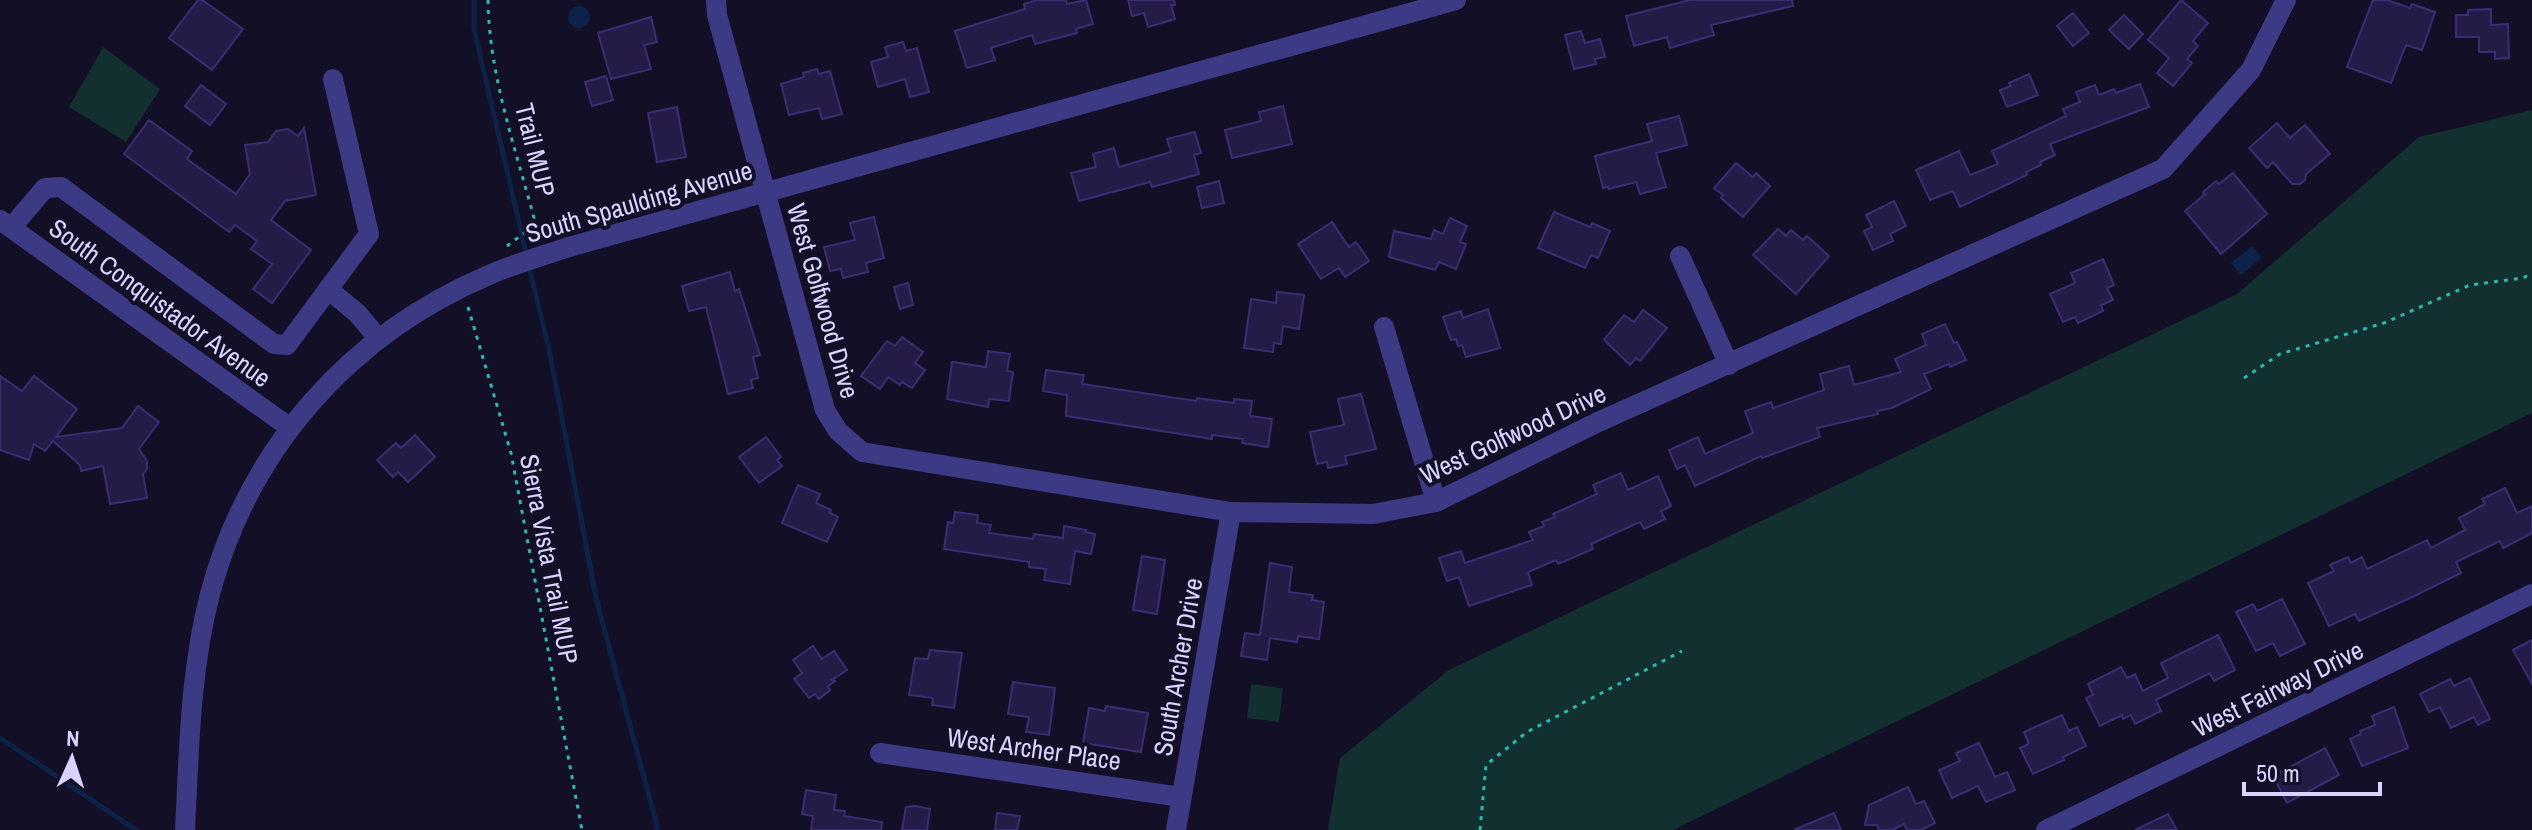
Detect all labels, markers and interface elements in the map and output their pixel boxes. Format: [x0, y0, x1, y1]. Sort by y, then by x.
street label: Trail MUP [507, 99, 564, 200]
street label: South Spaulding Avenue [521, 152, 756, 251]
street label: West Golfwood Drive [779, 199, 868, 402]
street label: South Conquistador Avenue [42, 210, 278, 395]
street label: West Golfwood Drive [1414, 375, 1611, 492]
street label: Sierra Vista Trail MUP [512, 451, 587, 667]
street label: South Archer Drive [1145, 575, 1210, 759]
street label: West Fairway Drive [2187, 632, 2369, 745]
north arrow [32, 718, 112, 798]
street label: West Archer Place [945, 719, 1123, 778]
text: N [66, 723, 80, 753]
scale bar [2244, 746, 2380, 796]
text: 50 m [2256, 757, 2300, 789]

